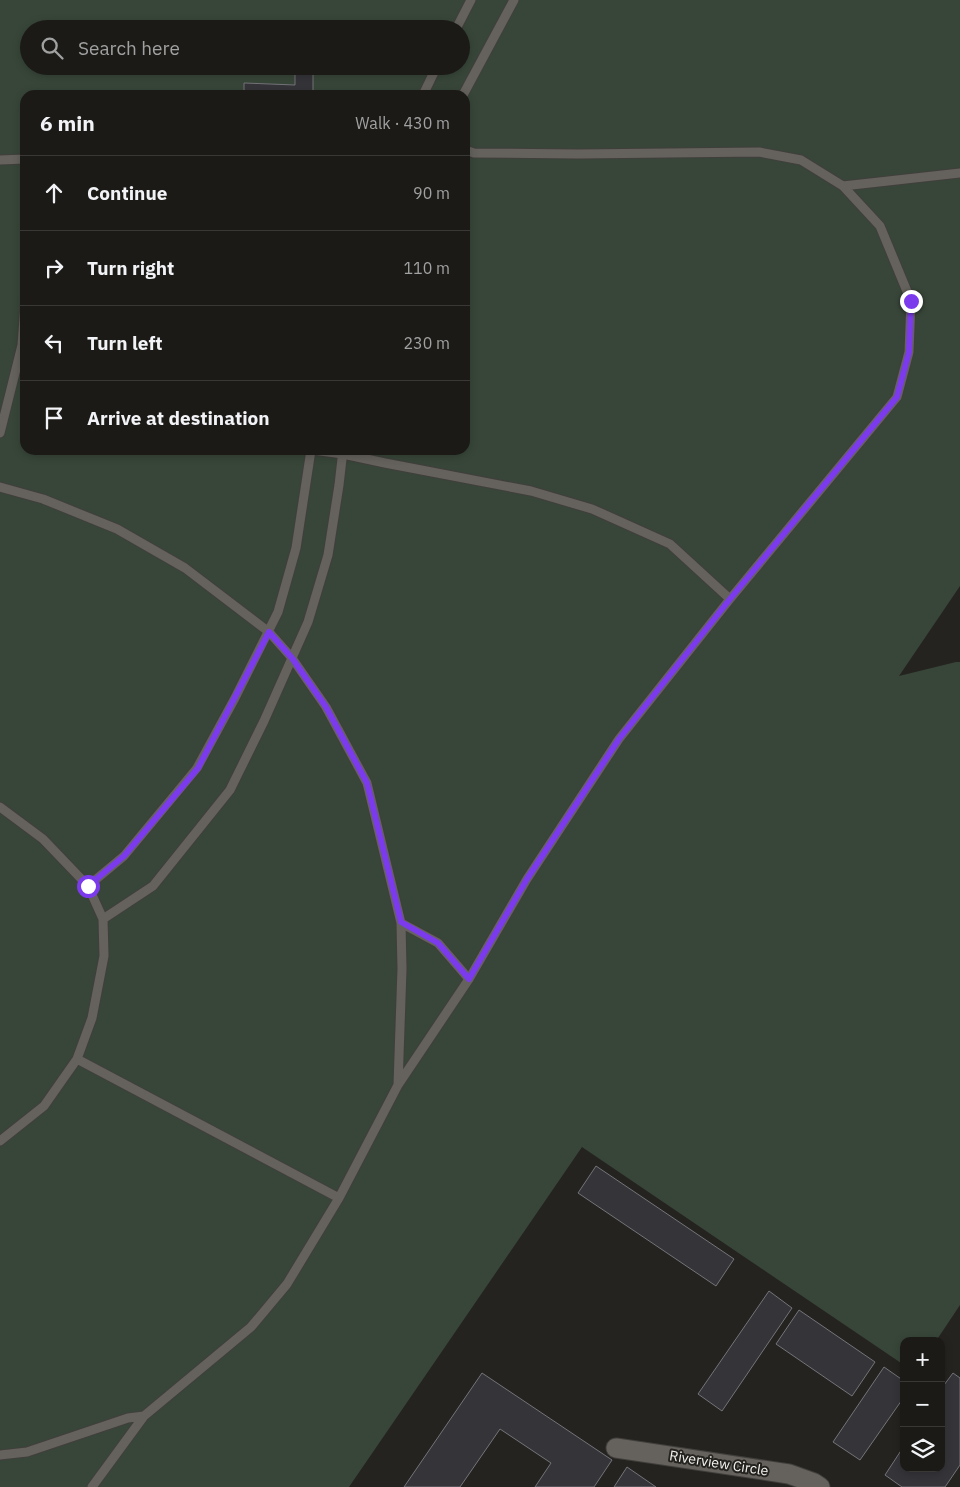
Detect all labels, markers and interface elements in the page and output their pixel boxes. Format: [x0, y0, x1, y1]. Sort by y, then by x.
search box [20, 20, 470, 75]
icon: search [38, 34, 66, 62]
text: Search here [78, 36, 180, 60]
text: 6 min [40, 109, 95, 137]
text: Walk · 430 m [355, 113, 450, 133]
icon: ahead [40, 179, 68, 207]
text: Continue [87, 181, 167, 205]
text: 90 m [413, 183, 450, 203]
icon: right [40, 254, 68, 282]
text: Turn right [87, 256, 174, 280]
text: 110 m [403, 258, 450, 278]
route end [900, 290, 923, 313]
icon: left [40, 329, 68, 357]
text: Turn left [87, 331, 163, 355]
text: 230 m [403, 333, 450, 353]
icon: arrive [40, 404, 68, 432]
text: Arrive at destination [87, 406, 270, 430]
route start [77, 875, 100, 898]
map controls [900, 1337, 945, 1472]
button: + [900, 1337, 945, 1382]
button: − [900, 1382, 945, 1427]
button: layers [900, 1427, 945, 1472]
street label: Riverview Circle [668, 1446, 770, 1480]

